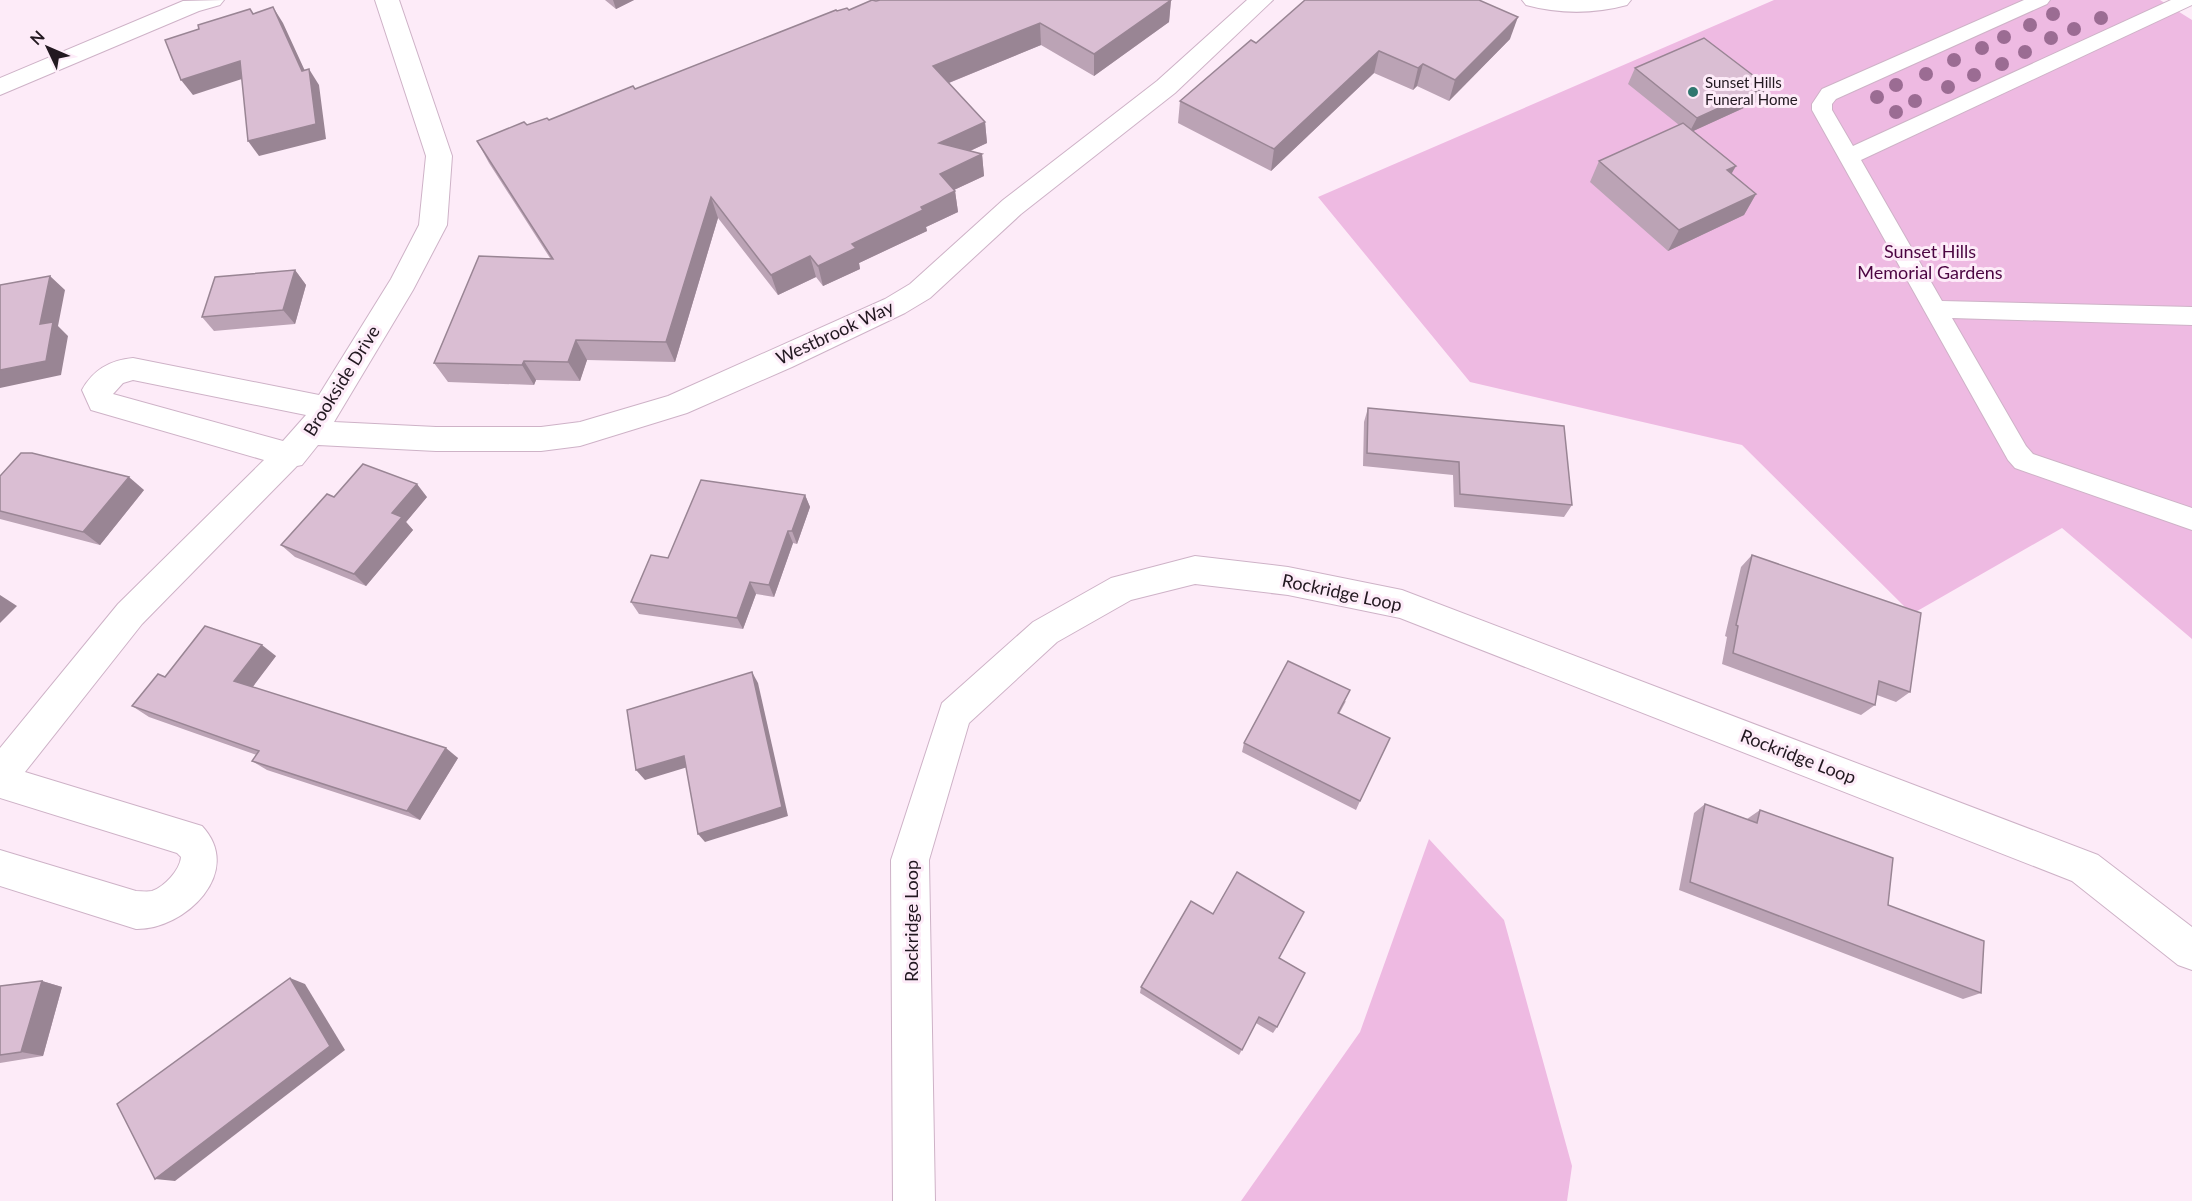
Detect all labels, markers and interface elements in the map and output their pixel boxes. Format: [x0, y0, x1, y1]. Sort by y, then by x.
north arrow [18, 18, 78, 78]
text: N [26, 26, 48, 48]
place label: Sunset Hills Funeral Home [1705, 73, 1798, 108]
marker: Sunset Hills Funeral Home [1686, 85, 1700, 99]
park label: Sunset Hills Memorial Gardens [1857, 240, 2003, 283]
street label: Westbrook Way [772, 295, 898, 369]
street label: Brookside Drive [298, 321, 384, 440]
street label: Rockridge Loop [1280, 569, 1404, 615]
street label: Rockridge Loop [1737, 724, 1859, 788]
street label: Rockridge Loop [900, 860, 922, 982]

